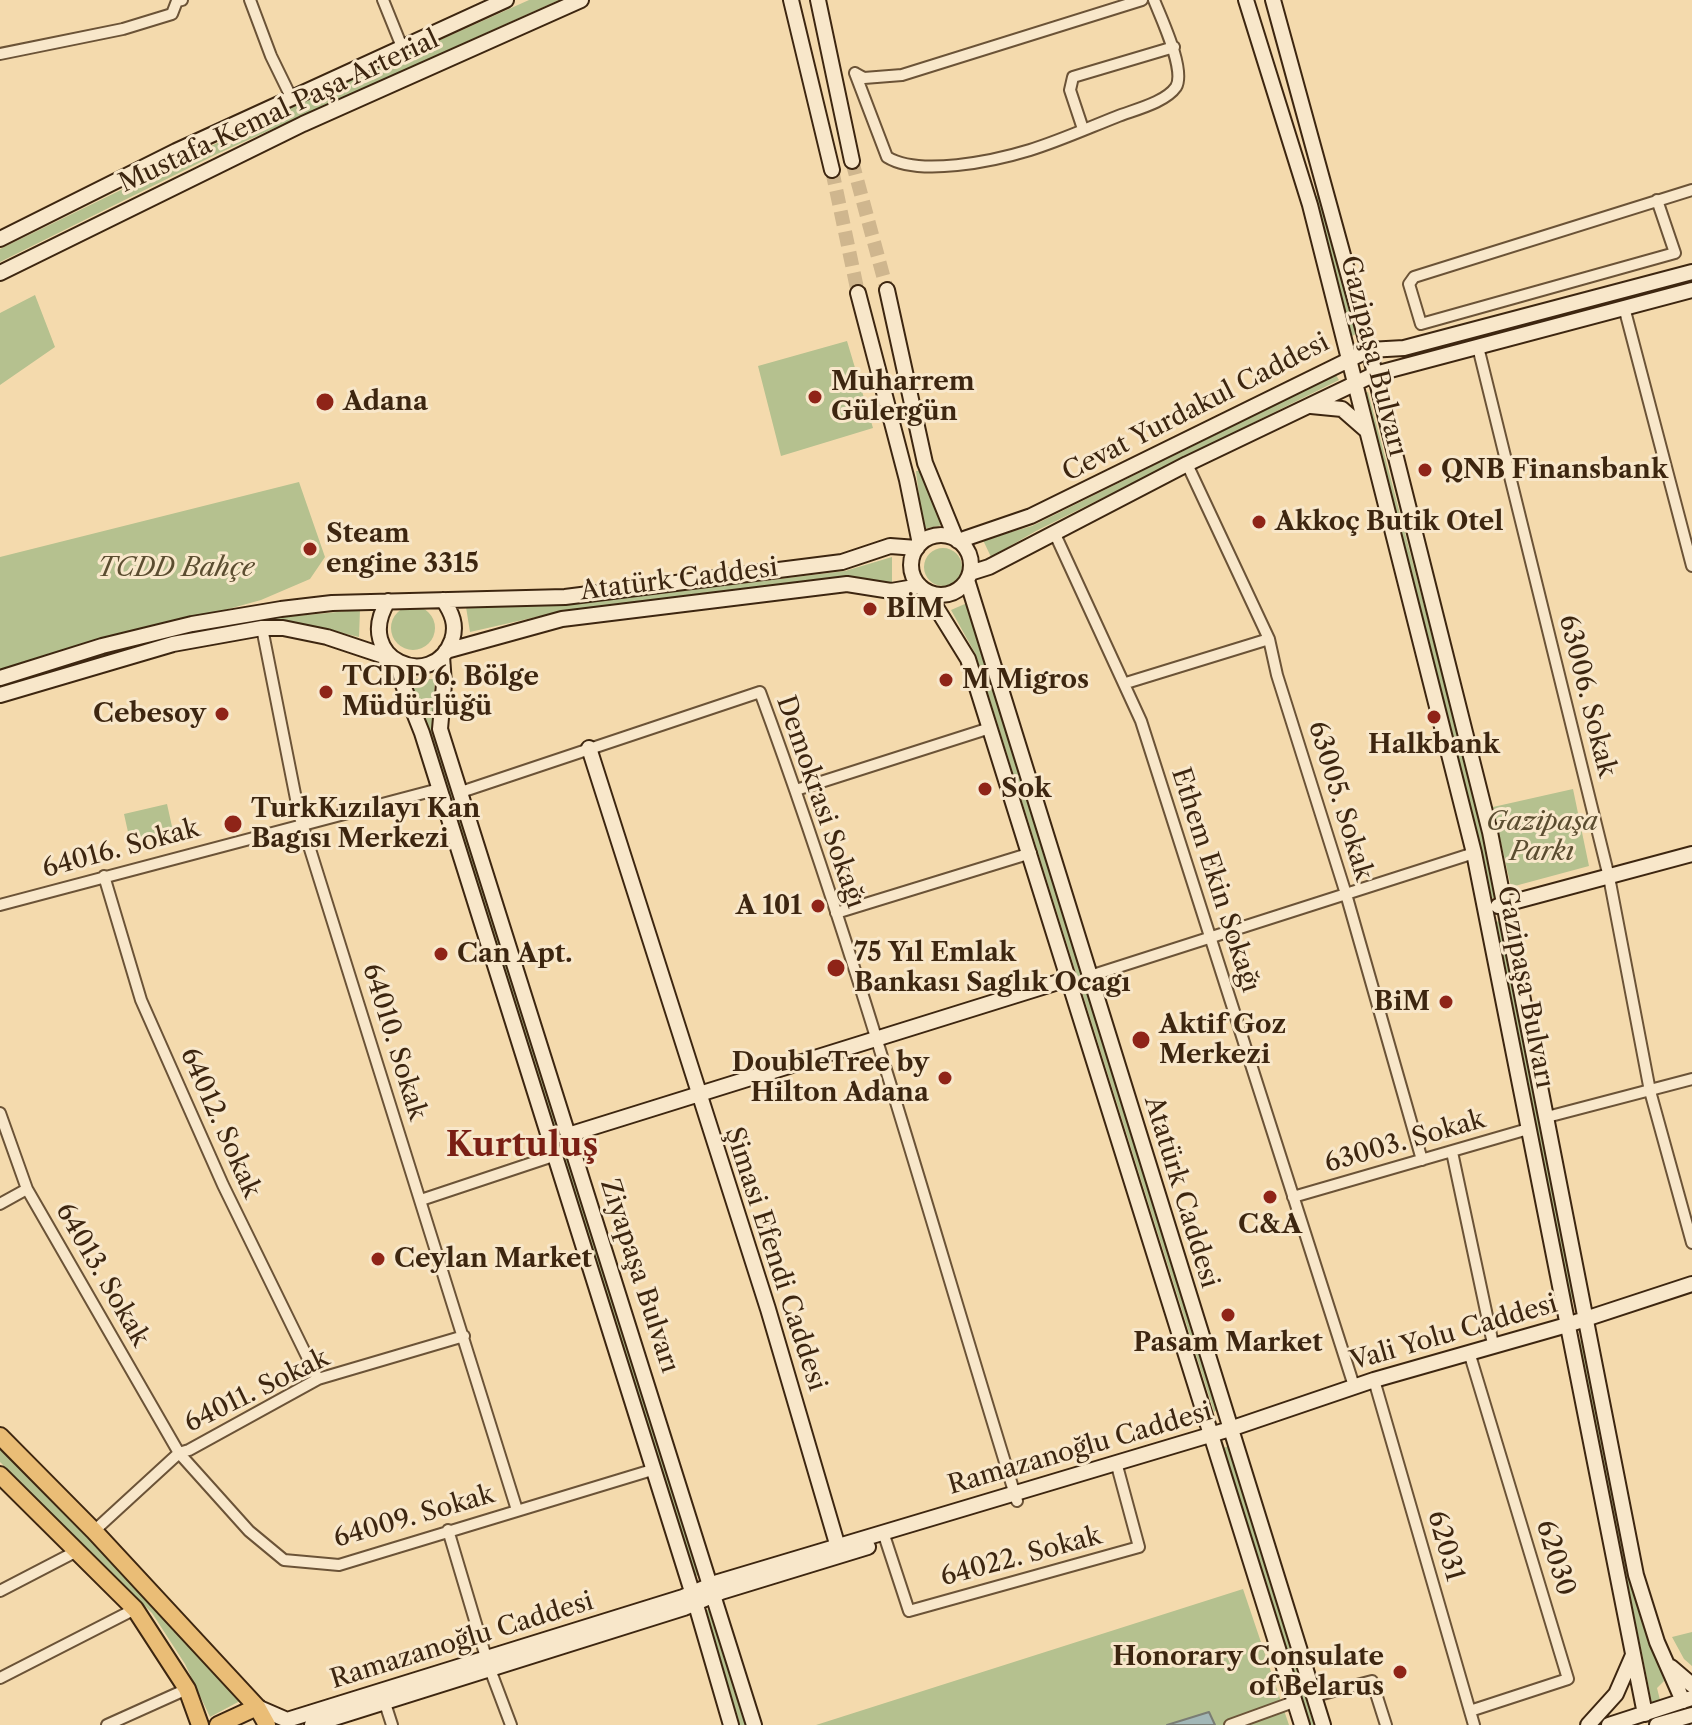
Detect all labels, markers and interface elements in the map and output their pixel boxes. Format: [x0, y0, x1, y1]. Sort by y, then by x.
street label: Mustafa Kemal Paşa Arterial [114, 24, 444, 200]
street label: Gazipaşa Bulvarı [1333, 253, 1413, 459]
street label: Cevat Yurdakul Caddesi [1058, 327, 1334, 489]
place label: Muharrem Gülergün [831, 366, 975, 428]
place label: Adana [343, 386, 428, 418]
marker: Muharrem Gülergün [806, 388, 824, 406]
marker: Adana [314, 391, 336, 413]
place label: QNB Finansbank [1441, 454, 1668, 486]
marker: QNB Finansbank [1416, 461, 1434, 479]
place label: Akkoç Butik Otel [1275, 506, 1503, 538]
marker: Akkoç Butik Otel [1250, 513, 1268, 531]
place label: Steam engine 3315 [326, 518, 479, 580]
marker: Steam engine 3315 [301, 540, 319, 558]
park label: TCDD Bahçe [98, 552, 254, 584]
street label: Atatürk Caddesi [578, 552, 780, 608]
place label: BİM [886, 593, 944, 625]
marker: BİM [861, 600, 879, 618]
street label: 63006. Sokak [1552, 612, 1622, 780]
place label: TCDD 6. Bölge Müdürlüğü [342, 661, 539, 722]
place label: M Migros [962, 664, 1089, 696]
marker: M Migros [937, 671, 955, 689]
marker: TCDD 6. Bölge Müdürlüğü [317, 683, 335, 701]
street label: Demokrasi Sokağı [769, 692, 871, 912]
place label: Cebesoy [93, 698, 206, 730]
marker: Cebesoy [213, 705, 231, 723]
marker: Halkbank [1425, 708, 1443, 726]
street label: 63005. Sokak [1301, 717, 1379, 885]
place label: Halkbank [1368, 729, 1500, 761]
street label: Ethem Ekin Sokağı [1164, 764, 1266, 996]
place label: Sok [1001, 773, 1051, 805]
marker: Sok [976, 780, 994, 798]
place label: TurkKızılayı Kan Bagısı Merkezi [251, 793, 480, 854]
park label: Gazipaşa Parkı [1486, 806, 1598, 868]
street label: 64016. Sokak [39, 813, 203, 885]
marker: TurkKızılayı Kan Bagısı Merkezi [222, 813, 244, 835]
street label: Gazipaşa Bulvarı [1490, 883, 1560, 1091]
place label: A 101 [736, 890, 802, 922]
marker: A 101 [809, 897, 827, 915]
place label: 75 Yıl Emlak Bankası Saglık Ocagı [854, 937, 1131, 998]
place label: Can Apt. [457, 938, 572, 970]
marker: Can Apt. [432, 945, 450, 963]
marker: 75 Yıl Emlak Bankası Saglık Ocagı [825, 957, 847, 979]
street label: 64010. Sokak [355, 960, 433, 1124]
place label: BiM [1374, 986, 1430, 1018]
marker: BiM [1437, 993, 1455, 1011]
place label: Aktif Goz Merkezi [1159, 1009, 1286, 1070]
marker: Aktif Goz Merkezi [1130, 1029, 1152, 1051]
street label: 64012. Sokak [173, 1043, 267, 1203]
place label: DoubleTree by Hilton Adana [732, 1047, 929, 1108]
marker: DoubleTree by Hilton Adana [936, 1069, 954, 1087]
street label: Atatürk Caddesi [1137, 1092, 1225, 1292]
street label: 63003. Sokak [1321, 1104, 1489, 1180]
street label: Şimasi Efendi Caddesi [718, 1123, 832, 1395]
district label: Kurtuluş [446, 1126, 598, 1166]
street label: Ziyapaşa Bulvarı [593, 1175, 685, 1377]
marker: C&A [1261, 1188, 1279, 1206]
street label: 64013. Sokak [48, 1198, 156, 1352]
place label: C&A [1238, 1209, 1302, 1241]
place label: Ceylan Market [394, 1243, 592, 1275]
marker: Ceylan Market [369, 1250, 387, 1268]
street label: Vali Yolu Caddesi [1347, 1289, 1561, 1377]
marker: Pasam Market [1219, 1306, 1237, 1324]
place label: Pasam Market [1133, 1327, 1323, 1359]
street label: 64011. Sokak [180, 1343, 334, 1439]
street label: Ramazanoğlu Caddesi [944, 1396, 1216, 1502]
street label: 64009. Sokak [330, 1479, 498, 1555]
street label: 62031 [1420, 1507, 1470, 1585]
street label: 62030 [1529, 1516, 1581, 1600]
street label: 64022. Sokak [937, 1521, 1105, 1593]
street label: Ramazanoğlu Caddesi [327, 1586, 597, 1696]
place label: Honorary Consulate of Belarus [1113, 1641, 1384, 1702]
marker: Honorary Consulate of Belarus [1391, 1663, 1409, 1681]

